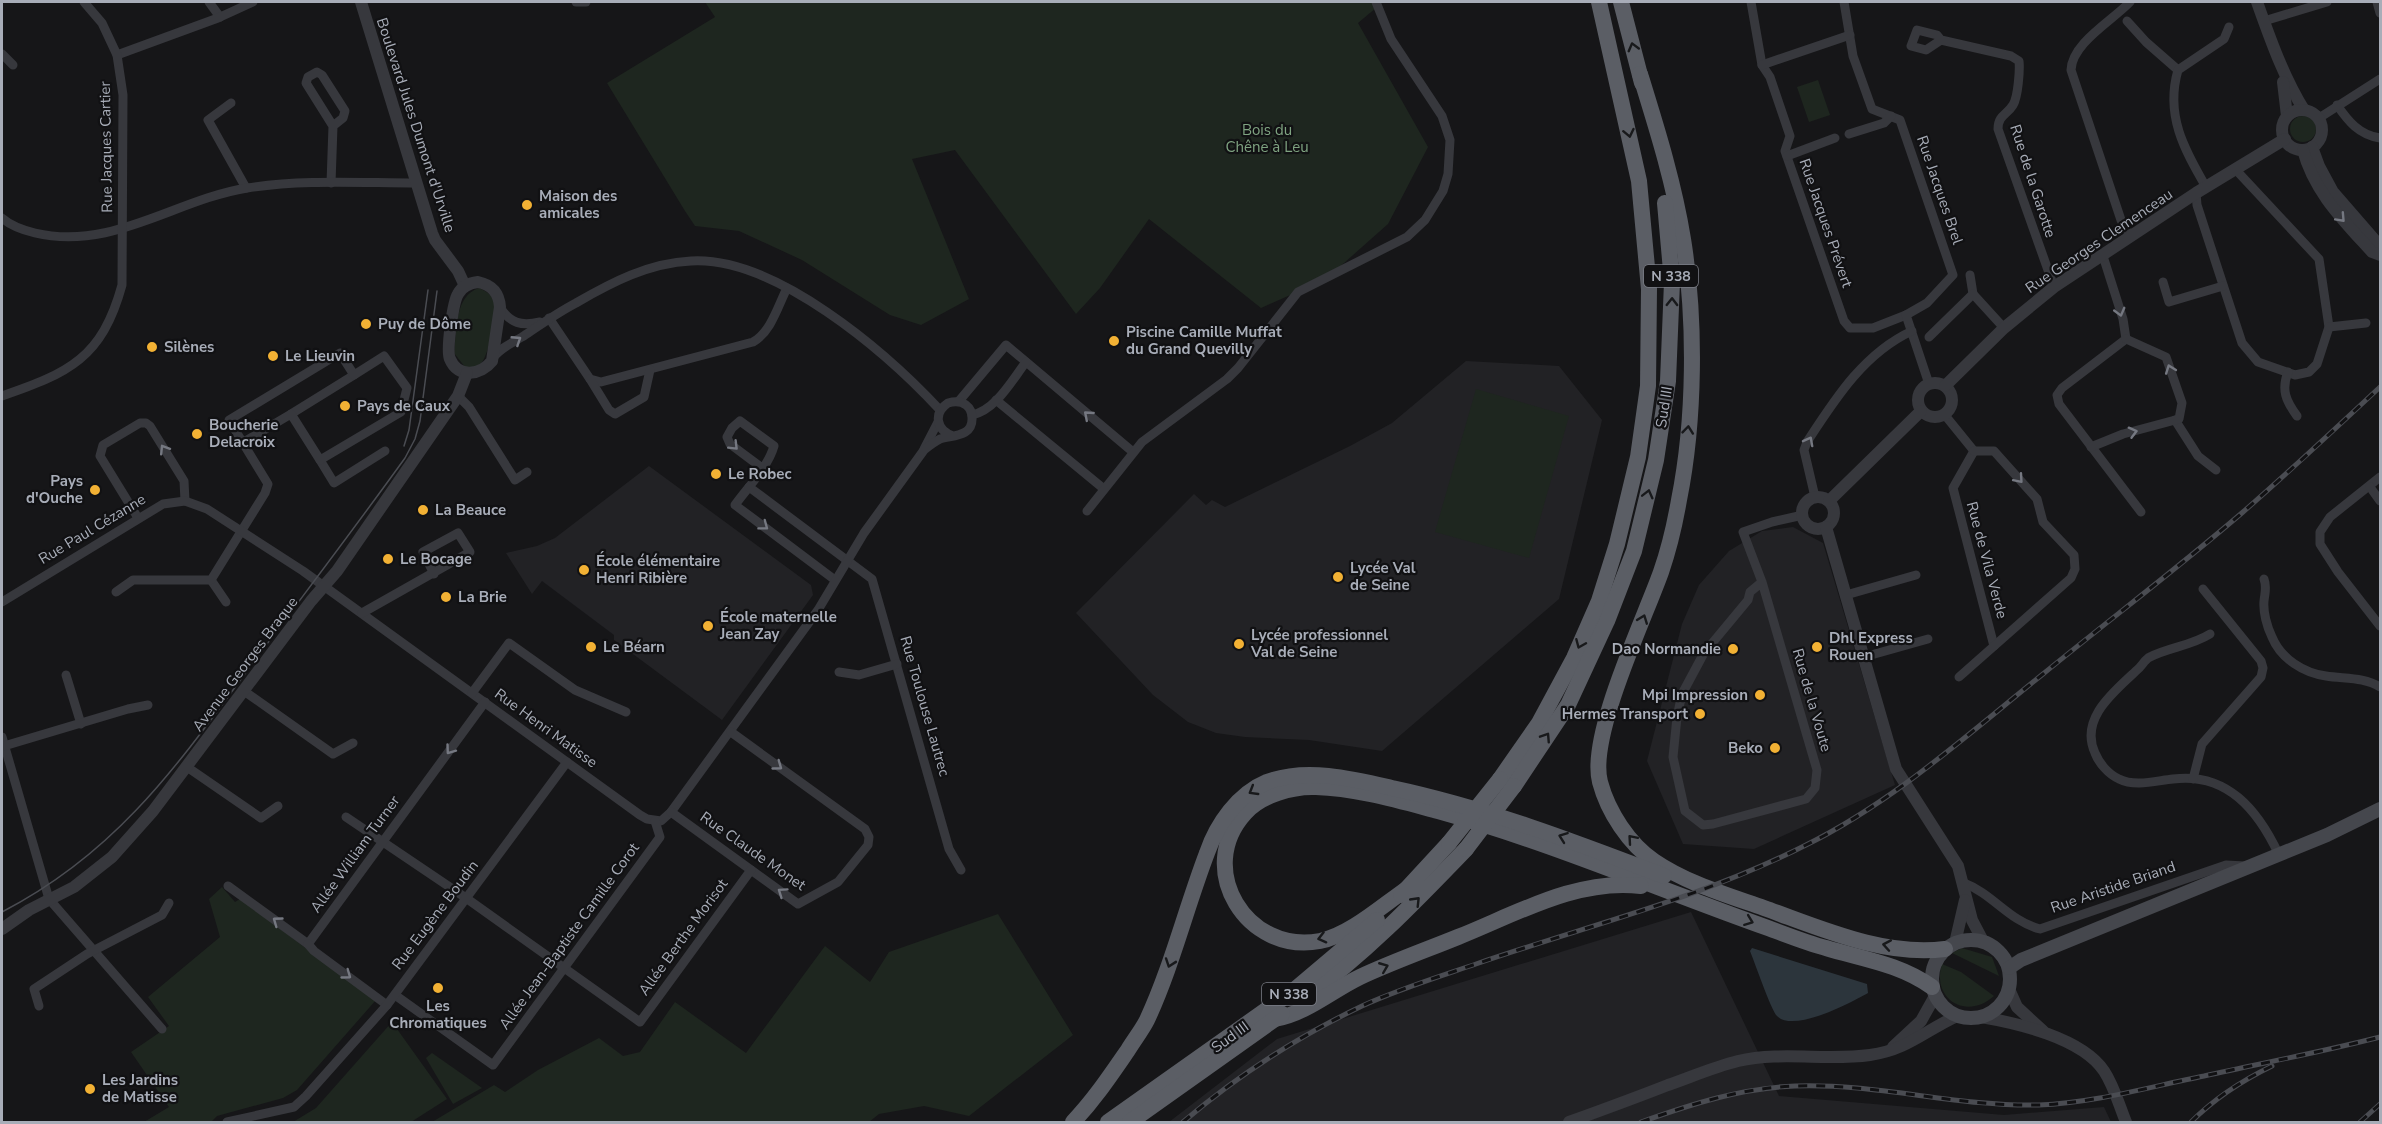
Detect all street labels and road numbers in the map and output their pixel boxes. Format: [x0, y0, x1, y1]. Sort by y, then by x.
street label: Boulevard Jules Dumont d'Urville [372, 15, 460, 235]
street label: Rue Jacques Cartier [95, 80, 117, 213]
street label: Rue de la Garotte [2005, 122, 2061, 240]
street label: Rue Jacques Brel [1912, 133, 1968, 248]
street label: Rue Jacques Prévert [1795, 156, 1858, 291]
street label: Rue Georges Clemenceau [2021, 184, 2177, 298]
road number: N 338 [1644, 265, 1698, 287]
street label: Sud III [1651, 385, 1677, 429]
street label: Rue Paul Cézanne [35, 489, 149, 569]
street label: Rue de Vila Verde [1962, 499, 2012, 621]
street label: Avenue Georges Braque [188, 593, 302, 735]
street label: Rue Toulouse Lautrec [895, 634, 955, 779]
street label: Rue de la Voute [1788, 646, 1836, 754]
street label: Rue Henri Matisse [490, 684, 602, 772]
street label: Allée William Turner [306, 791, 405, 917]
street label: Rue Claude Monet [696, 807, 810, 895]
street label: Allée Jean-Baptiste Camille Corot [494, 838, 644, 1033]
street label: Rue Eugène Boudin [387, 856, 483, 974]
street label: Rue Aristide Briand [2048, 856, 2178, 918]
street label: Allée Berthe Morisot [634, 874, 733, 999]
road number: N 338 [1262, 983, 1316, 1005]
street label: Sud III [1207, 1017, 1253, 1057]

